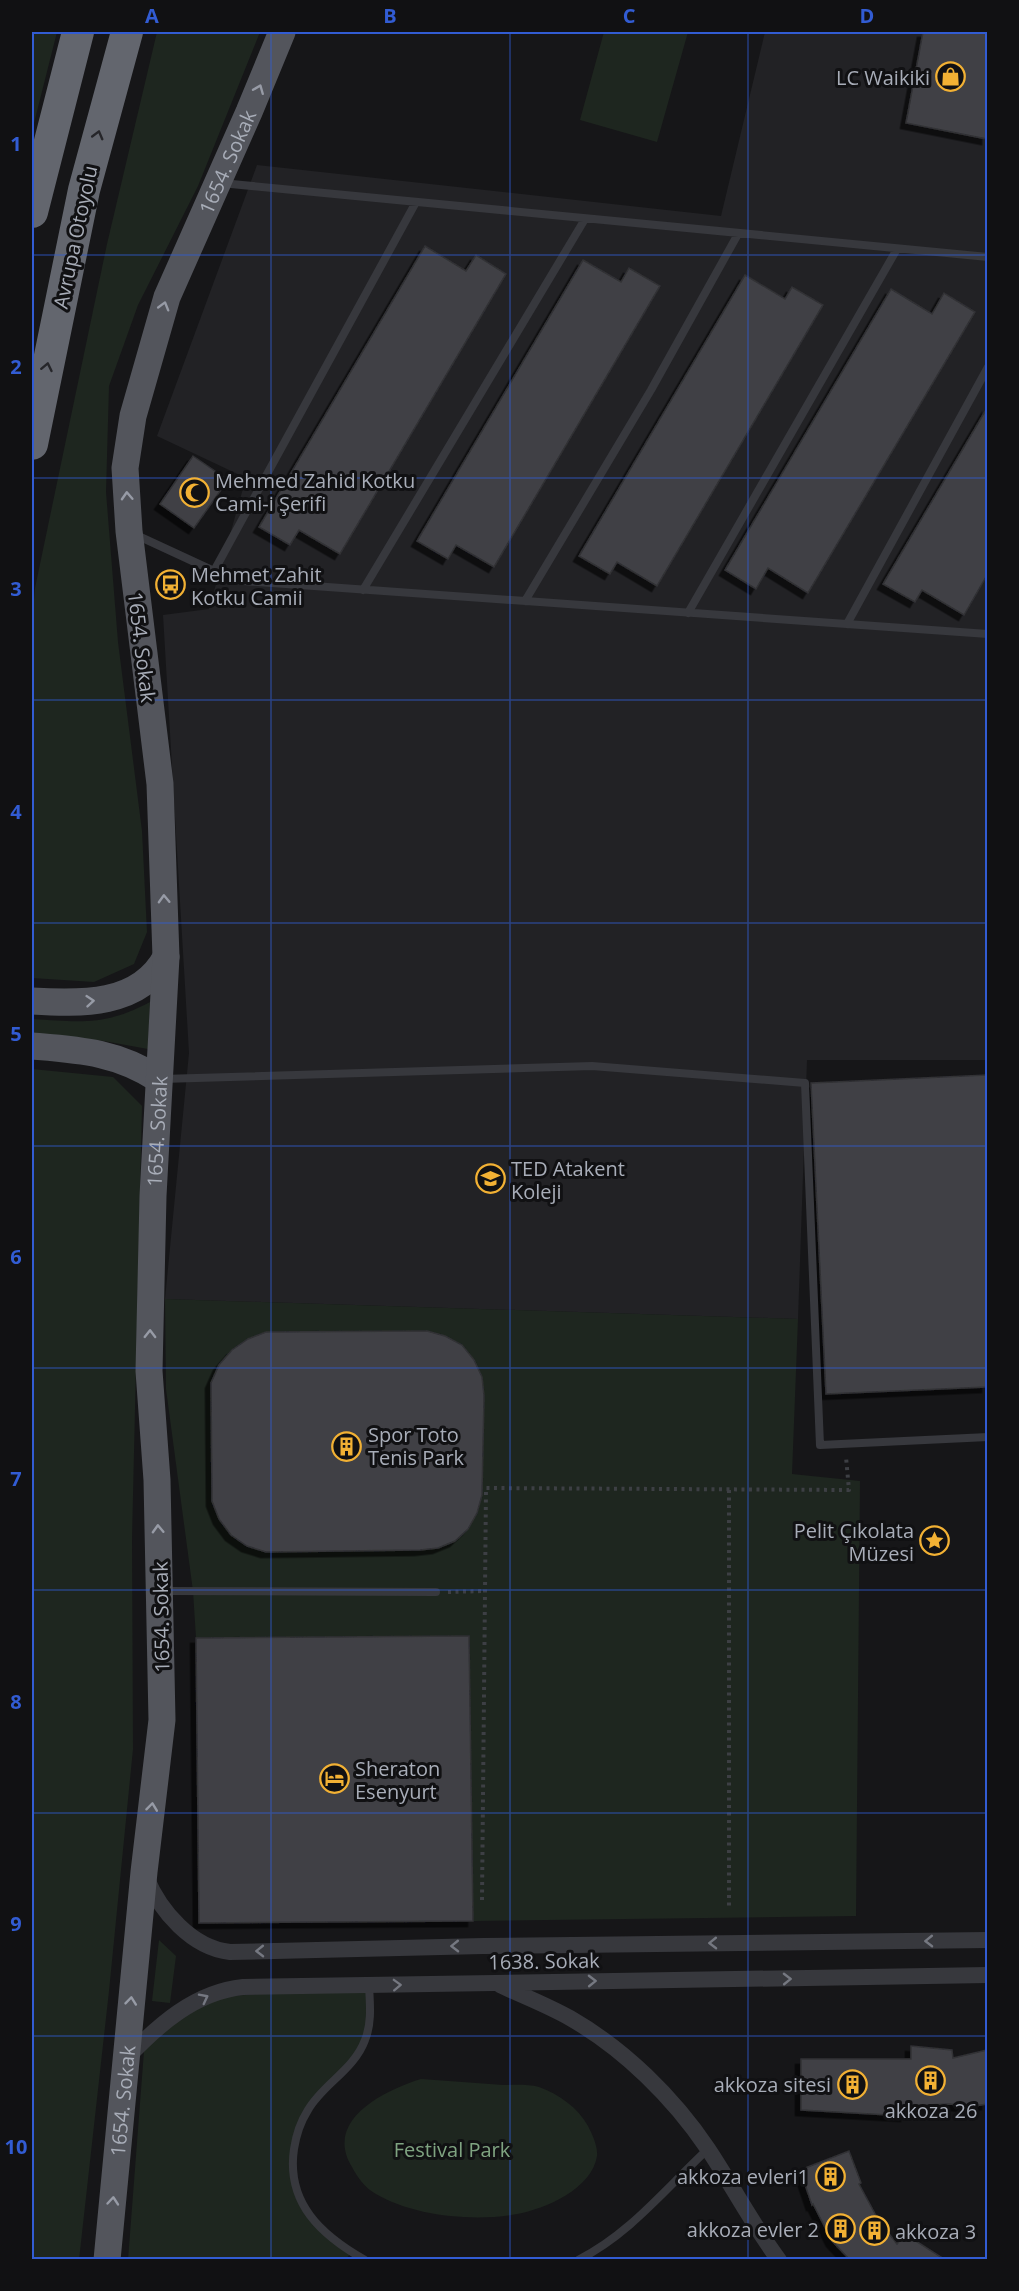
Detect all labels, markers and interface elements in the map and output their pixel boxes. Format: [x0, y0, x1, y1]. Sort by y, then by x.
text: A [145, 2, 159, 29]
text: B [383, 2, 397, 29]
text: C [623, 2, 636, 29]
text: D [860, 2, 874, 29]
shop icon: LC Waikiki [935, 61, 967, 93]
place label: LC Waikiki [836, 64, 930, 91]
one-way arrow [252, 84, 264, 95]
street label: 1654. Sokak [192, 105, 262, 218]
text: 1 [10, 130, 22, 157]
one-way arrow [91, 130, 104, 140]
street label: Avrupa Otoyolu [47, 163, 103, 311]
one-way arrow [157, 301, 169, 312]
text: 2 [10, 353, 22, 380]
one-way arrow [40, 362, 53, 372]
place label: Mehmed Zahid Kotku Cami-i Şerifi [215, 467, 415, 517]
mosque icon: Mehmed Zahid Kotku Cami-i Şerifi [178, 476, 210, 508]
one-way arrow [120, 491, 133, 500]
place label: Mehmet Zahit Kotku Camii [191, 561, 322, 611]
bus stop icon: Mehmet Zahit Kotku Camii [154, 569, 186, 601]
text: 3 [10, 575, 22, 602]
street label: 1654. Sokak [122, 590, 162, 704]
text: 4 [10, 798, 22, 825]
one-way arrow [158, 894, 170, 903]
one-way arrow [85, 995, 94, 1008]
text: 5 [10, 1020, 22, 1047]
street label: 1654. Sokak [140, 1074, 173, 1188]
place label: TED Atakent Koleji [511, 1155, 625, 1205]
school or university icon: TED Atakent Koleji [474, 1163, 506, 1195]
text: 6 [10, 1243, 22, 1270]
one-way arrow [143, 1330, 156, 1339]
place label: Spor Toto Tenis Park [368, 1421, 465, 1471]
building icon: Spor Toto Tenis Park [331, 1430, 363, 1462]
text: 7 [10, 1465, 22, 1492]
place label: Pelit Çıkolata Müzesi [794, 1517, 914, 1567]
one-way arrow [152, 1524, 165, 1533]
place icon: Pelit Çıkolata Müzesi [919, 1525, 951, 1557]
street label: 1654. Sokak [147, 1561, 175, 1673]
text: 8 [10, 1688, 22, 1715]
place label: Sheraton Esenyurt [355, 1755, 440, 1805]
hotel icon: Sheraton Esenyurt [318, 1763, 350, 1795]
one-way arrow [145, 1803, 157, 1812]
text: 9 [10, 1910, 22, 1937]
one-way arrow [925, 1935, 934, 1947]
one-way arrow [709, 1937, 718, 1949]
one-way arrow [451, 1940, 460, 1953]
one-way arrow [256, 1945, 265, 1958]
street label: 1638. Sokak [488, 1947, 600, 1975]
one-way arrow [782, 1972, 791, 1985]
one-way arrow [587, 1975, 596, 1987]
one-way arrow [392, 1979, 401, 1991]
one-way arrow [197, 1994, 208, 2005]
one-way arrow [124, 1997, 137, 2006]
street label: 1654. Sokak [103, 2044, 141, 2157]
building icon: akkoza 26 [915, 2064, 947, 2096]
building icon: akkoza sitesi [836, 2068, 868, 2100]
place label: akkoza sitesi [714, 2071, 831, 2098]
place label: akkoza 26 [885, 2097, 977, 2124]
text: 10 [5, 2133, 27, 2160]
park label: Festival Park [394, 2136, 511, 2163]
building icon: akkoza evleri1 [814, 2160, 846, 2192]
place label: akkoza evleri1 [677, 2163, 809, 2190]
one-way arrow [106, 2197, 119, 2206]
building icon: akkoza evler 2 [824, 2213, 856, 2245]
building icon: akkoza 3 [858, 2215, 890, 2247]
place label: akkoza evler 2 [687, 2216, 819, 2243]
place label: akkoza 3 [895, 2218, 976, 2245]

